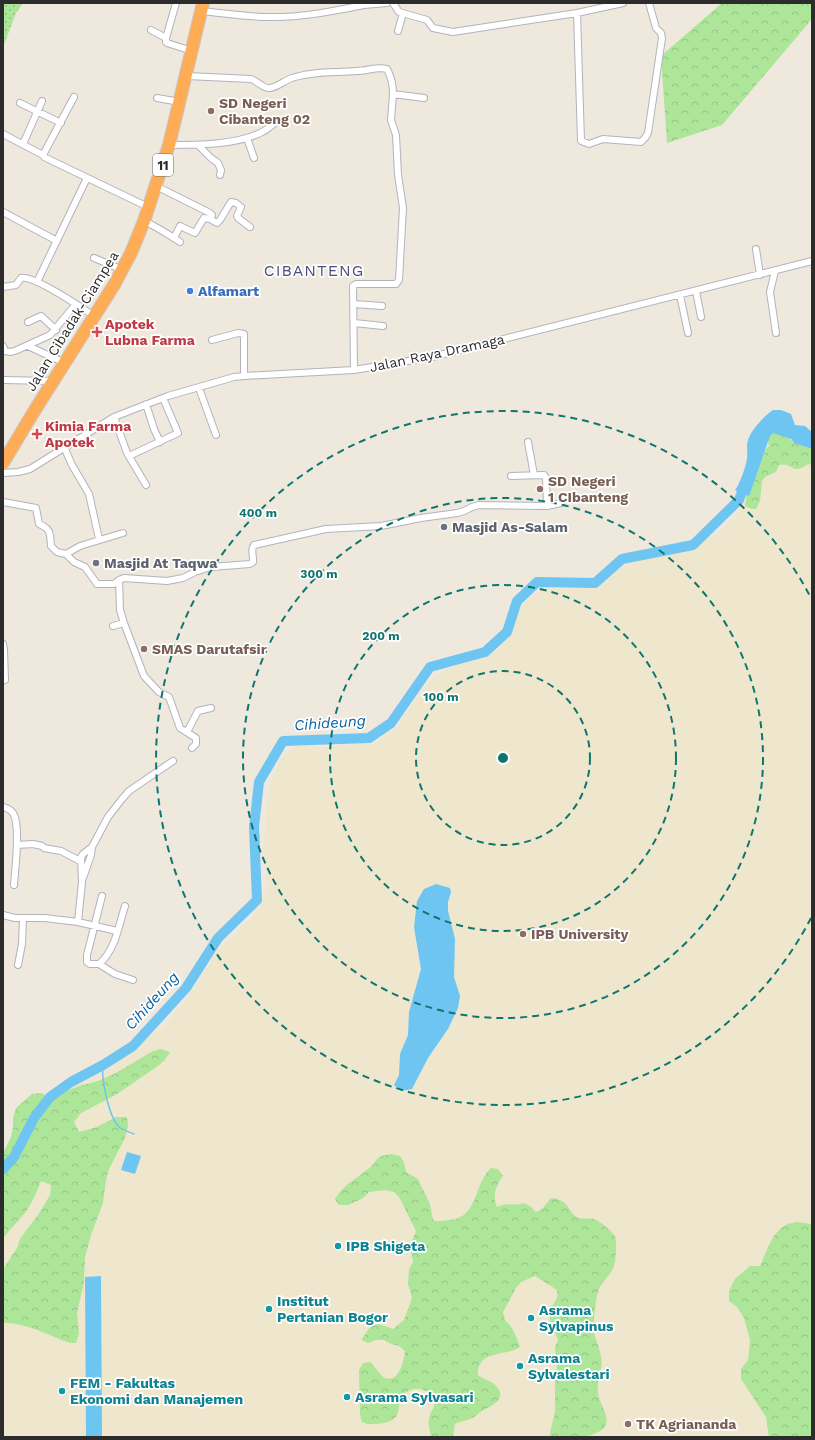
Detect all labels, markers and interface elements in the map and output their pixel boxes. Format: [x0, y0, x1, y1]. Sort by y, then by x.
place label: SD Negeri Cibanteng 02 [219, 95, 310, 127]
marker: SD Negeri Cibanteng 02 [206, 106, 216, 116]
road number: 11 [153, 154, 173, 176]
street label: Jalan Cibadak-Ciampea [22, 248, 122, 394]
district label: CIBANTENG [264, 261, 364, 280]
place label: Alfamart [198, 283, 259, 299]
marker: Alfamart [185, 286, 195, 296]
place label: Apotek Lubna Farma [105, 316, 196, 348]
marker: Apotek Lubna Farma [92, 327, 102, 337]
street label: Jalan Raya Dramaga [368, 331, 506, 375]
place label: Kimia Farma Apotek [45, 418, 132, 450]
marker: Kimia Farma Apotek [32, 429, 42, 439]
place label: SD Negeri 1 CIbanteng [548, 473, 628, 505]
marker: SD Negeri 1 CIbanteng [535, 484, 545, 494]
text: 400 m [239, 506, 277, 520]
place label: Masjid As-Salam [452, 519, 568, 535]
marker: Masjid As-Salam [439, 522, 449, 532]
place label: Masjid At Taqwa [104, 555, 218, 571]
marker: Masjid At Taqwa [91, 558, 101, 568]
text: 300 m [300, 567, 338, 581]
text: 200 m [362, 629, 400, 643]
place label: SMAS Darutafsir [152, 641, 267, 657]
marker: SMAS Darutafsir [139, 644, 149, 654]
text: 100 m [423, 690, 459, 704]
water label: Cihideung [294, 712, 366, 734]
centre of rings [496, 751, 510, 765]
place label: IPB University [531, 926, 628, 942]
marker: IPB University [518, 929, 528, 939]
water label: Cihideung [121, 968, 183, 1034]
place label: IPB Shigeta [346, 1238, 426, 1254]
marker: IPB Shigeta [333, 1241, 343, 1251]
place label: Institut Pertanian Bogor [277, 1293, 388, 1325]
place label: Asrama Sylvapinus [539, 1302, 614, 1334]
marker: Institut Pertanian Bogor [264, 1304, 274, 1314]
marker: Asrama Sylvapinus [526, 1313, 536, 1323]
place label: Asrama Sylvalestari [528, 1350, 610, 1382]
marker: Asrama Sylvalestari [515, 1361, 525, 1371]
place label: FEM - Fakultas Ekonomi dan Manajemen [70, 1375, 243, 1407]
marker: FEM - Fakultas Ekonomi dan Manajemen [57, 1386, 67, 1396]
place label: Asrama Sylvasari [355, 1389, 474, 1405]
marker: Asrama Sylvasari [342, 1392, 352, 1402]
place label: TK Agriananda [636, 1416, 737, 1432]
marker: TK Agriananda [623, 1419, 633, 1429]

